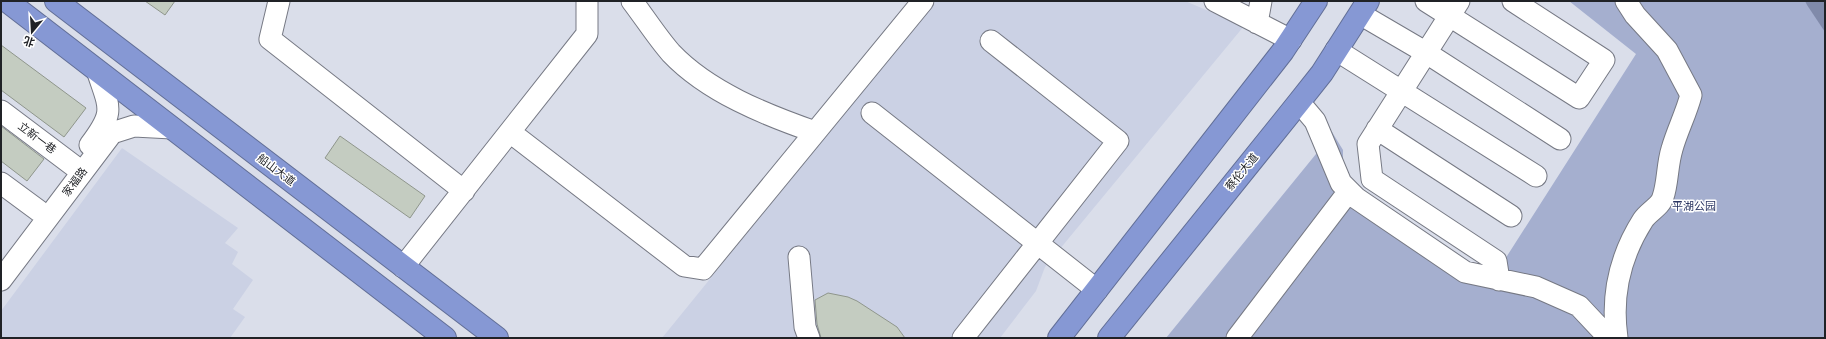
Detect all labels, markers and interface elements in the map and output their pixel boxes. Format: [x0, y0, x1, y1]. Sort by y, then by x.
north arrow [12, 12, 52, 52]
text: 北 [22, 33, 36, 49]
street label: 立新一巷 [16, 120, 58, 156]
street label: 蔡伦大道 [1223, 151, 1261, 193]
street label: 船山大道 [255, 152, 297, 188]
street label: 家福路 [60, 165, 90, 199]
park label: 平湖公园 [1672, 200, 1716, 213]

